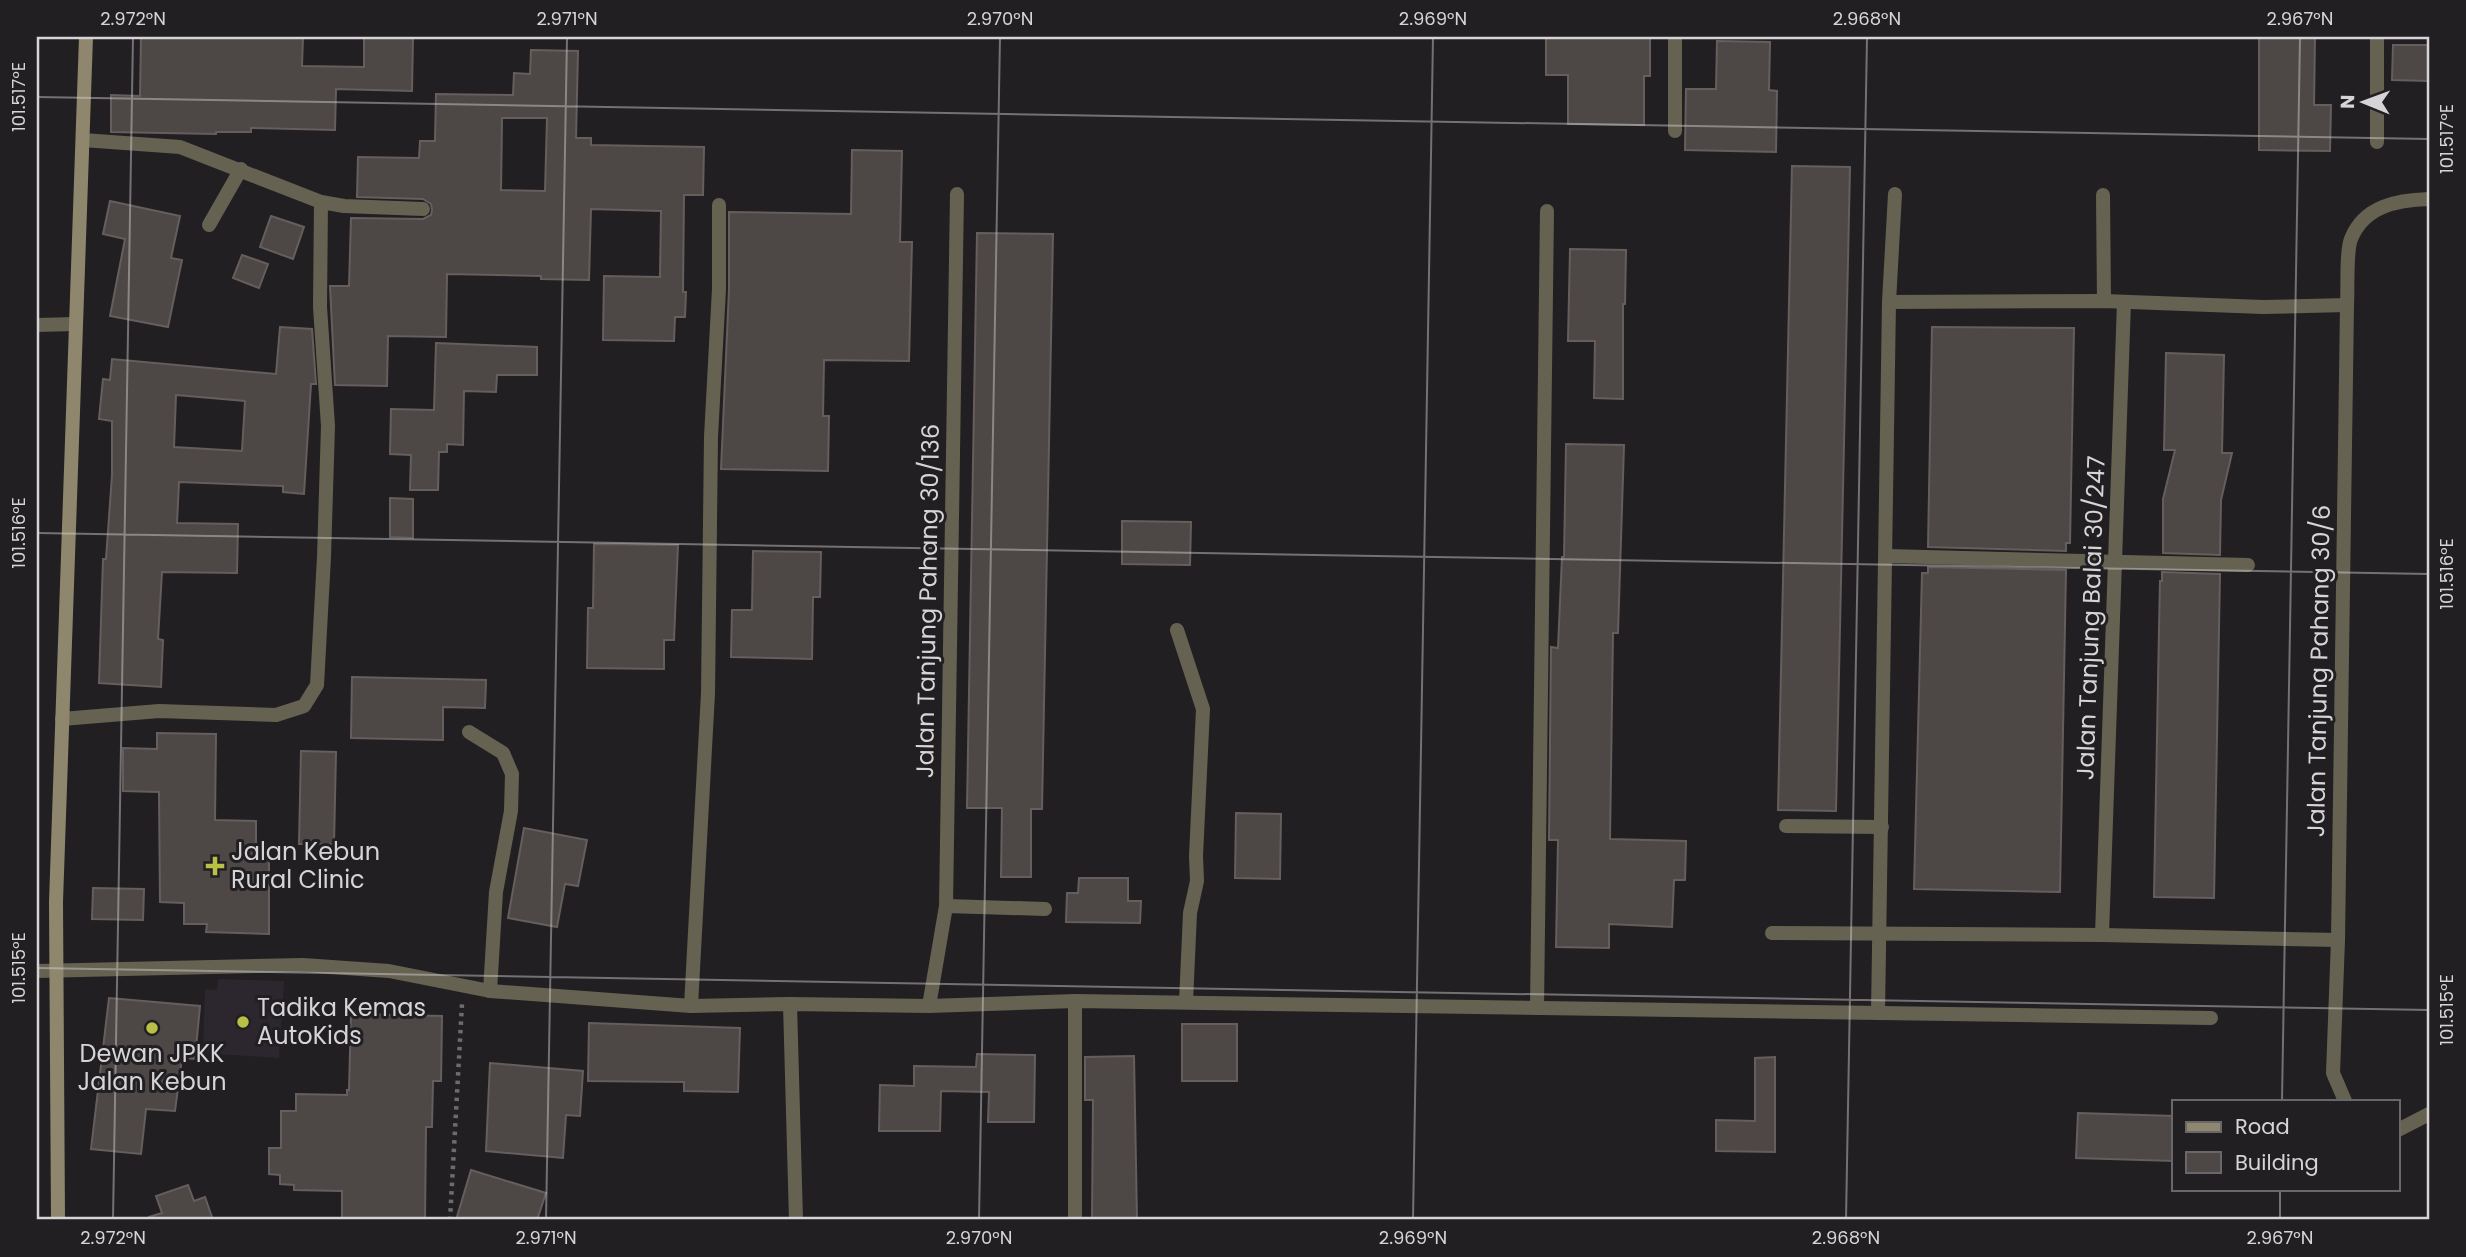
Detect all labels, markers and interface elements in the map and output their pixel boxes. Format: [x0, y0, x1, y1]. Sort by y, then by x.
text: 2.972°N [100, 6, 166, 31]
text: 2.971°N [536, 6, 598, 31]
text: 2.970°N [967, 6, 1033, 31]
text: 2.969°N [1399, 6, 1467, 31]
text: 2.968°N [1833, 6, 1901, 31]
text: 2.967°N [2267, 6, 2333, 31]
text: 101.517°E [6, 62, 31, 132]
north arrow [2330, 66, 2400, 136]
text: N [2334, 94, 2361, 109]
text: 101.517°E [2434, 104, 2459, 174]
street label: Jalan Tanjung Pahang 30/136 [908, 424, 947, 778]
street label: Jalan Tanjung Balai 30/247 [2068, 455, 2113, 781]
text: 101.516°E [6, 497, 31, 569]
street label: Jalan Tanjung Pahang 30/6 [2299, 505, 2338, 837]
text: 101.516°E [2434, 538, 2459, 610]
place label: Jalan Kebun Rural Clinic [231, 835, 380, 896]
marker: Jalan Kebun Rural Clinic [205, 856, 225, 876]
text: 101.515°E [6, 932, 31, 1004]
text: 101.515°E [2434, 974, 2459, 1046]
place label: Tadika Kemas AutoKids [257, 991, 426, 1052]
marker: Tadika Kemas AutoKids [235, 1014, 251, 1030]
marker: Dewan JPKK Jalan Kebun [144, 1020, 160, 1036]
place label: Dewan JPKK Jalan Kebun [77, 1037, 227, 1098]
legend [2172, 1100, 2400, 1190]
text: Road [2235, 1112, 2290, 1141]
text: Building [2235, 1148, 2319, 1177]
text: 2.972°N [80, 1225, 146, 1250]
text: 2.971°N [515, 1225, 577, 1250]
text: 2.970°N [946, 1225, 1012, 1250]
text: 2.969°N [1379, 1225, 1447, 1250]
text: 2.968°N [1812, 1225, 1880, 1250]
text: 2.967°N [2247, 1225, 2313, 1250]

